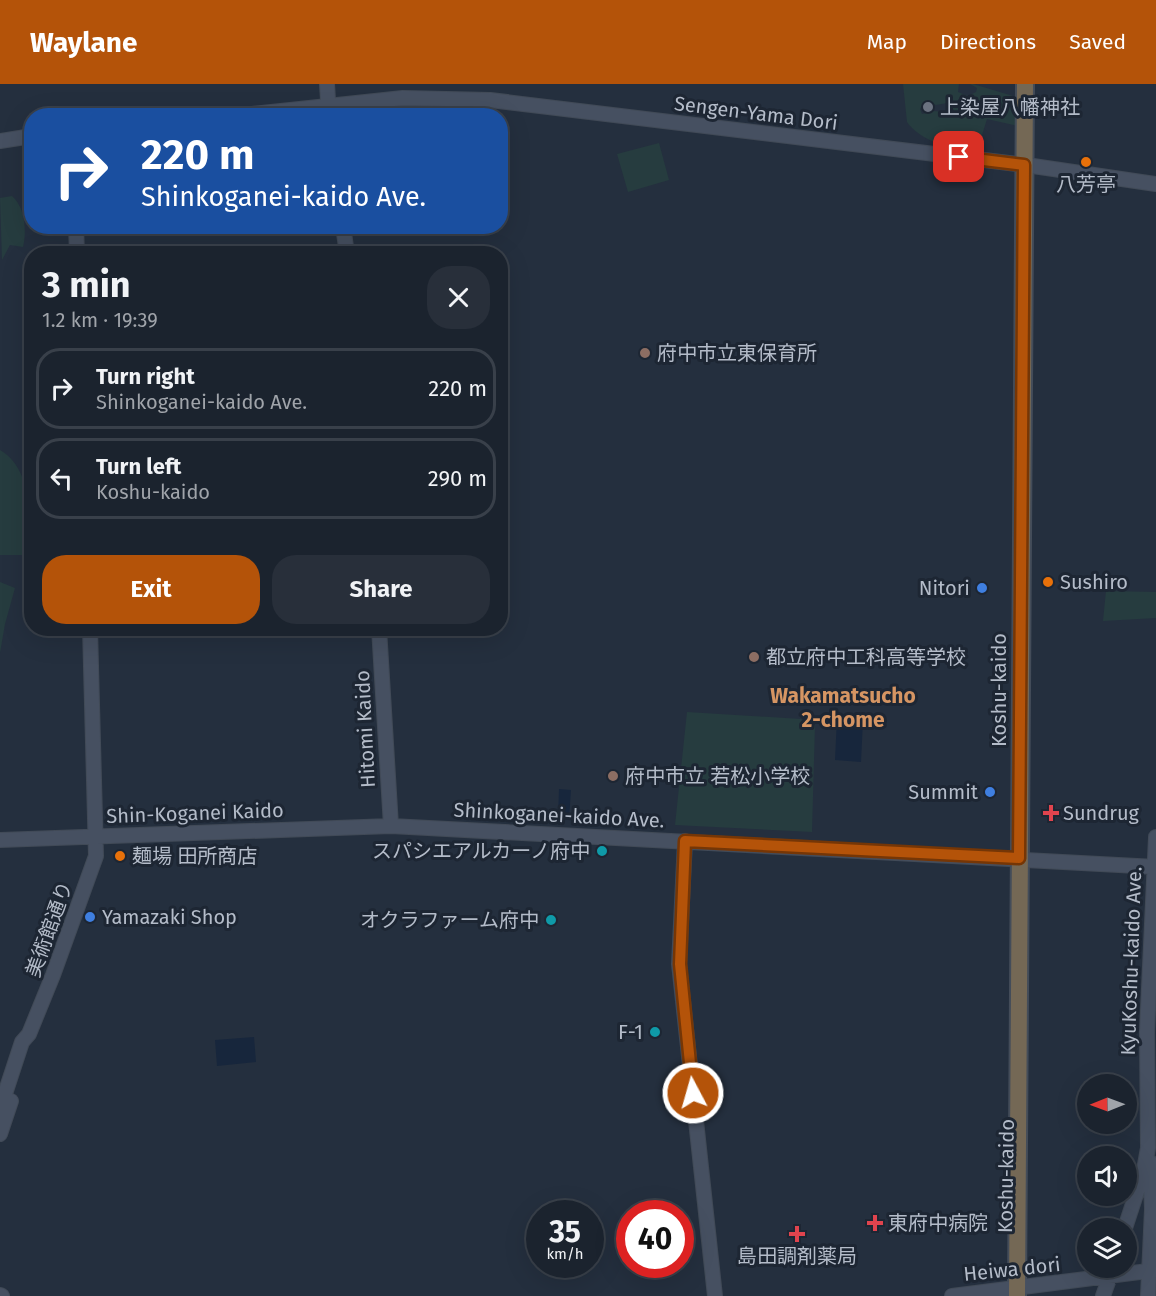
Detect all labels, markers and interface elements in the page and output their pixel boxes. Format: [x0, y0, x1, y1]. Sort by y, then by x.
text: Waylane [30, 26, 137, 59]
text: Map [867, 29, 907, 55]
text: Directions [940, 29, 1036, 55]
text: Saved [1069, 29, 1126, 55]
street label: Sengen-Yama Dori [673, 91, 839, 135]
place label: 上染屋八幡神社 [940, 95, 1080, 119]
marker: 上染屋八幡神社 [921, 100, 935, 114]
text: 220 m [141, 130, 254, 180]
pin [933, 131, 984, 182]
icon: right [42, 132, 120, 210]
icon: arrive [942, 140, 975, 173]
marker: 八芳亭 [1079, 155, 1093, 169]
place label: 八芳亭 [1056, 172, 1116, 196]
text: Shinkoganei-kaido Ave. [141, 181, 426, 213]
text: 3 min [42, 263, 131, 307]
button: close [427, 266, 490, 329]
text: 1.2 km · 19:39 [42, 308, 158, 332]
place label: 府中市立東保育所 [657, 341, 817, 365]
marker: 府中市立東保育所 [638, 346, 652, 360]
text: Turn right [96, 363, 195, 390]
icon: right [45, 372, 78, 405]
text: 220 m [428, 375, 487, 402]
text: Shinkoganei-kaido Ave. [96, 390, 307, 414]
text: Turn left [96, 453, 181, 480]
icon: left [45, 462, 78, 495]
text: 290 m [428, 465, 487, 492]
text: Koshu-kaido [96, 480, 210, 504]
button: Exit [42, 555, 260, 624]
button: Share [272, 555, 490, 624]
place label: Sushiro [1060, 570, 1128, 594]
marker: Sushiro [1041, 575, 1055, 589]
place label: Nitori [919, 576, 970, 600]
marker: Nitori [975, 581, 989, 595]
street label: Koshu-kaido [987, 633, 1011, 747]
place label: 都立府中工科高等学校 [766, 645, 966, 669]
marker: 都立府中工科高等学校 [747, 650, 761, 664]
street label: Hitomi Kaido [350, 670, 380, 788]
district label: Wakamatsucho 2-chome [770, 683, 916, 733]
place label: 府中市立 若松小学校 [625, 764, 810, 788]
marker: 府中市立 若松小学校 [606, 769, 620, 783]
place label: Summit [908, 780, 979, 804]
marker: Summit [983, 785, 997, 799]
street label: Shinkoganei-kaido Ave. [453, 797, 665, 833]
street label: Shin-Koganei Kaido [106, 798, 284, 828]
place label: Sundrug [1063, 801, 1140, 825]
marker: Sundrug [1044, 806, 1058, 820]
place label: スパシエアルカーノ府中 [372, 839, 590, 863]
place label: 麺場 田所商店 [132, 844, 257, 868]
marker: スパシエアルカーノ府中 [595, 844, 609, 858]
marker: 麺場 田所商店 [113, 849, 127, 863]
street label: KyuKoshu-kaido Ave. [1116, 866, 1146, 1056]
street label: 美術館通り [21, 878, 77, 980]
place label: Yamazaki Shop [102, 905, 237, 929]
place label: オクラファーム府中 [360, 908, 539, 932]
marker: Yamazaki Shop [83, 910, 97, 924]
marker: オクラファーム府中 [544, 913, 558, 927]
place label: F-1 [618, 1020, 643, 1044]
marker: F-1 [648, 1025, 662, 1039]
position arrow [661, 1061, 725, 1125]
north arrow [1077, 1074, 1137, 1134]
map controls [1077, 1074, 1137, 1278]
street label: Koshu-kaido [993, 1119, 1019, 1233]
button: sound [1077, 1146, 1137, 1206]
speed limit sign: 40 [616, 1200, 694, 1278]
place label: 東府中病院 [888, 1211, 988, 1235]
text: 35 [549, 1214, 581, 1250]
marker: 東府中病院 [866, 1214, 884, 1232]
button: layers [1077, 1218, 1137, 1278]
marker: 島田調剤薬局 [790, 1227, 804, 1241]
place label: 島田調剤薬局 [737, 1244, 857, 1268]
text: km/h [546, 1245, 584, 1263]
street label: Heiwa dori [962, 1252, 1062, 1286]

